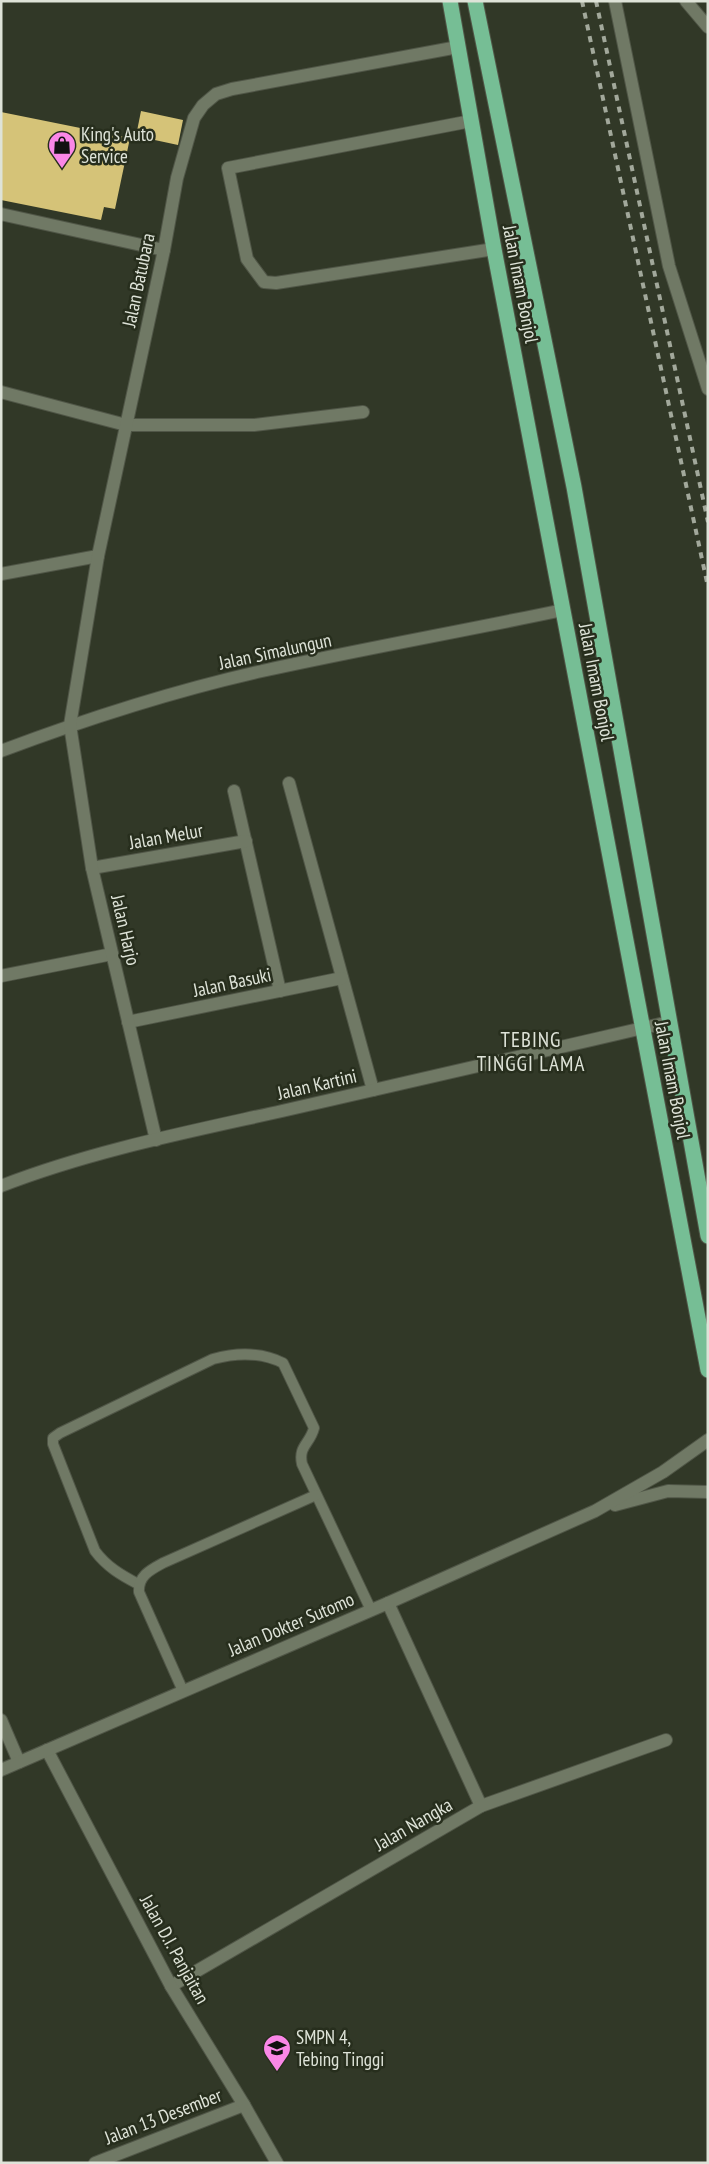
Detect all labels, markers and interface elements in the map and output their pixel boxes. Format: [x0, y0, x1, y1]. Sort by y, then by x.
place label: King's Auto Service [81, 122, 154, 168]
shop icon: King's Auto Service [47, 130, 77, 169]
street label: Jalan Imam Bonjol [498, 222, 544, 346]
street label: Jalan Batubara [116, 231, 160, 330]
street label: Jalan Imam Bonjol [574, 620, 620, 744]
street label: Jalan Simalungun [215, 627, 334, 675]
street label: Jalan Melur [126, 818, 206, 854]
street label: Jalan Harjo [106, 891, 146, 968]
street label: Jalan Basuki [190, 962, 273, 1002]
street label: Jalan Imam Bonjol [650, 1018, 696, 1142]
district label: TEBING TINGGI LAMA [477, 1026, 585, 1077]
street label: Jalan Kartini [274, 1063, 359, 1105]
street label: Jalan Dokter Sutomo [223, 1587, 358, 1662]
street label: Jalan Nangka [369, 1792, 456, 1856]
street label: Jalan D.I. Panjaitan [135, 1889, 215, 2008]
place label: SMPN 4, Tebing Tinggi [296, 2025, 384, 2071]
school or university icon: SMPN 4, Tebing Tinggi [262, 2033, 292, 2072]
street label: Jalan 13 Desember [100, 2082, 226, 2150]

